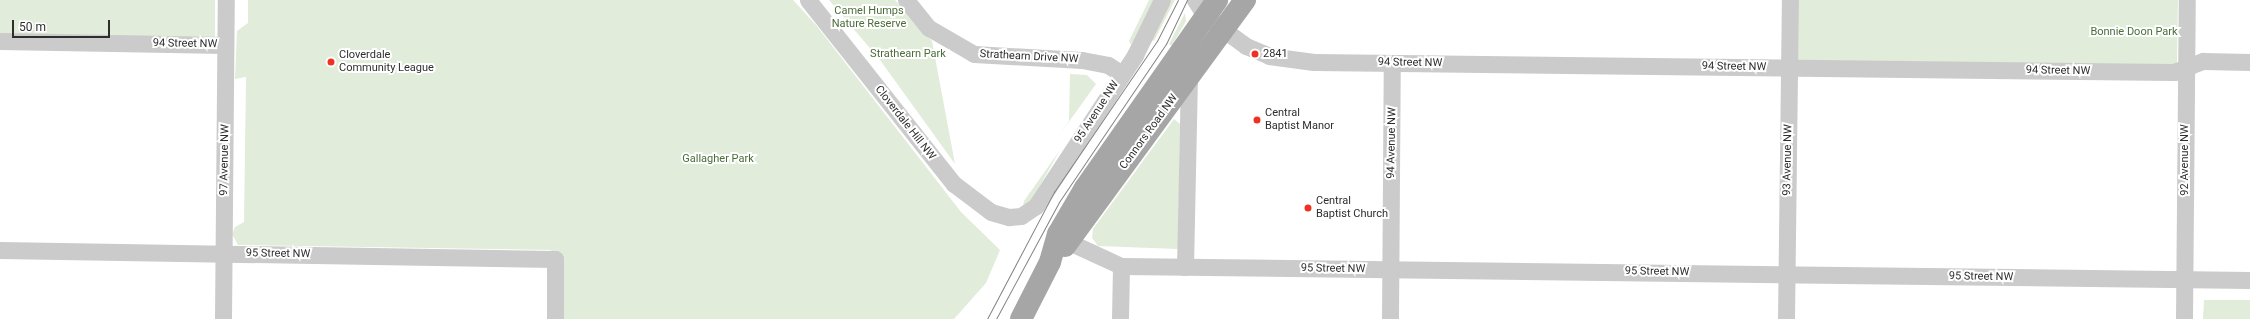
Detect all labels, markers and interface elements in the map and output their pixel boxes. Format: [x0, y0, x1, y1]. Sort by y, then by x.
park label: Camel Humps Nature Reserve [832, 5, 906, 31]
scale bar [14, 12, 112, 38]
text: 50 m [19, 20, 46, 34]
park label: Bonnie Doon Park [2090, 25, 2178, 39]
street label: 94 Street NW [153, 37, 217, 51]
park label: Strathearn Park [870, 47, 946, 61]
place label: 2841 [1263, 47, 1288, 61]
street label: Strathearn Drive NW [979, 48, 1079, 66]
place label: Cloverdale Community League [339, 49, 434, 75]
marker: 2841 [1250, 49, 1260, 59]
street label: 94 Street NW [1378, 56, 1442, 70]
marker: Cloverdale Community League [326, 57, 336, 67]
street label: 94 Street NW [1702, 60, 1766, 74]
street label: 94 Street NW [2026, 64, 2090, 78]
street label: 95 Avenue NW [1072, 78, 1122, 146]
street label: Cloverdale Hill NW [872, 83, 938, 163]
street label: Connors Road NW [1117, 92, 1181, 172]
place label: Central Baptist Manor [1265, 107, 1334, 133]
street label: 94 Avenue NW [1385, 107, 1399, 179]
marker: Central Baptist Manor [1252, 115, 1262, 125]
street label: 97 Avenue NW [218, 124, 232, 196]
street label: 93 Avenue NW [1781, 124, 1795, 196]
street label: 92 Avenue NW [2178, 124, 2192, 196]
park label: Gallagher Park [682, 152, 754, 166]
place label: Central Baptist Church [1316, 195, 1388, 221]
marker: Central Baptist Church [1303, 203, 1313, 213]
street label: 95 Street NW [246, 247, 310, 261]
street label: 95 Street NW [1301, 262, 1365, 276]
street label: 95 Street NW [1625, 265, 1689, 279]
street label: 95 Street NW [1949, 270, 2013, 284]

